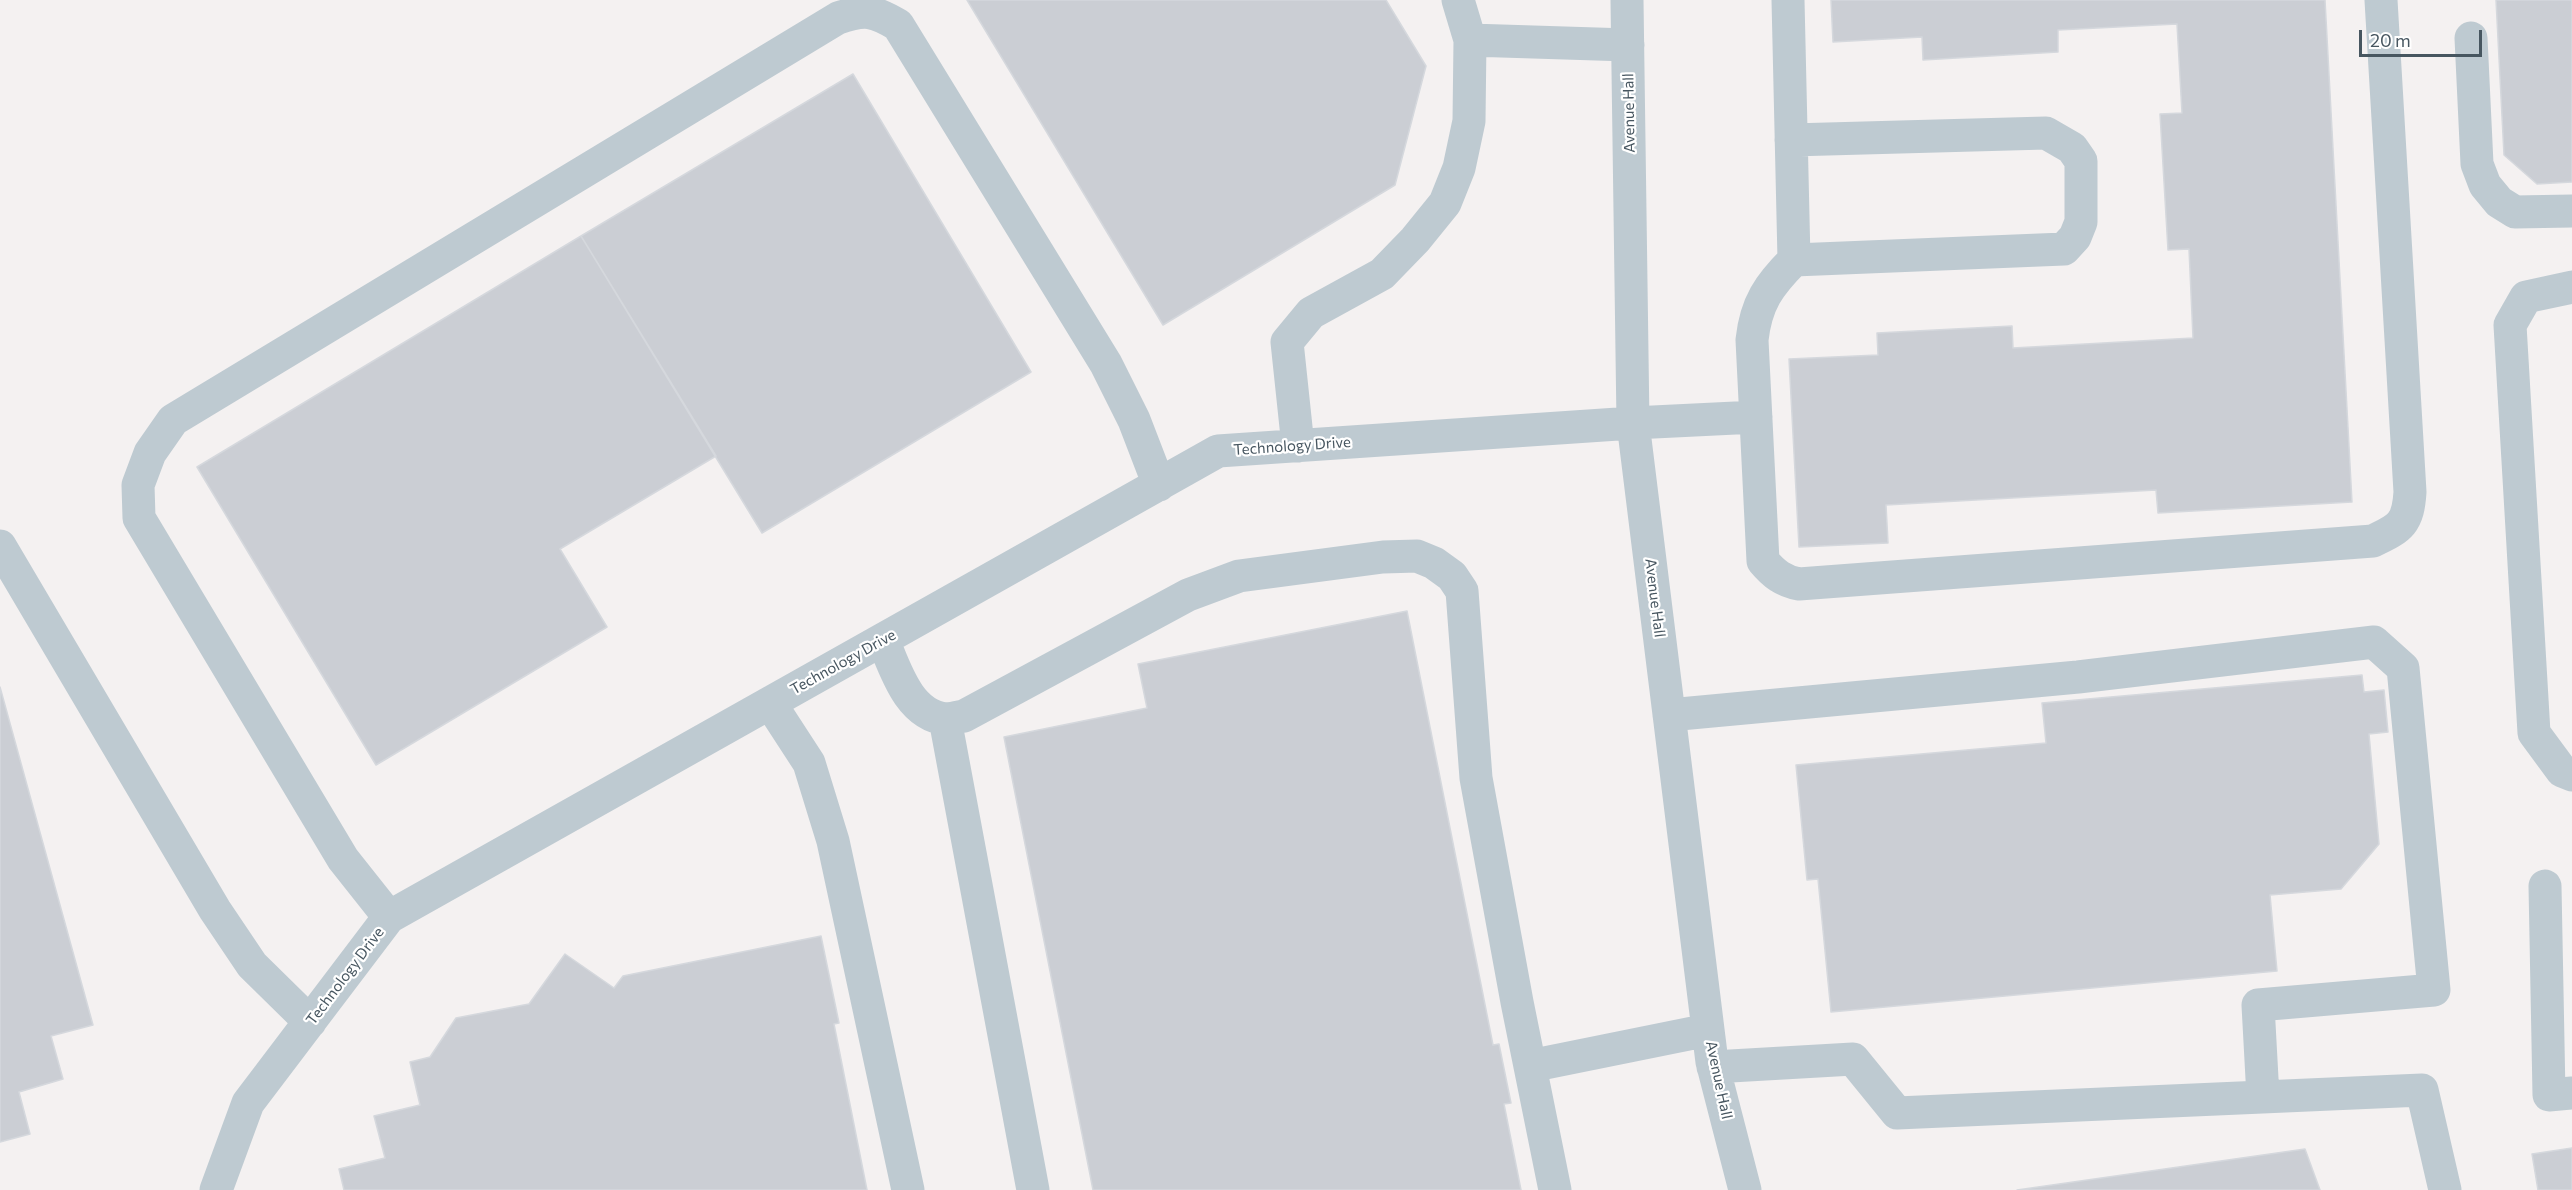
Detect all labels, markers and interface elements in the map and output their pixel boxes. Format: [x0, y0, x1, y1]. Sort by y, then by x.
scale bar [2362, 18, 2485, 56]
text: 20 m [2370, 29, 2411, 51]
street label: Avenue Hall [1619, 73, 1639, 153]
street label: Technology Drive [1233, 433, 1351, 459]
street label: Avenue Hall [1641, 557, 1669, 639]
street label: Technology Drive [787, 626, 899, 698]
street label: Technology Drive [302, 924, 388, 1028]
street label: Avenue Hall [1702, 1039, 1736, 1121]

